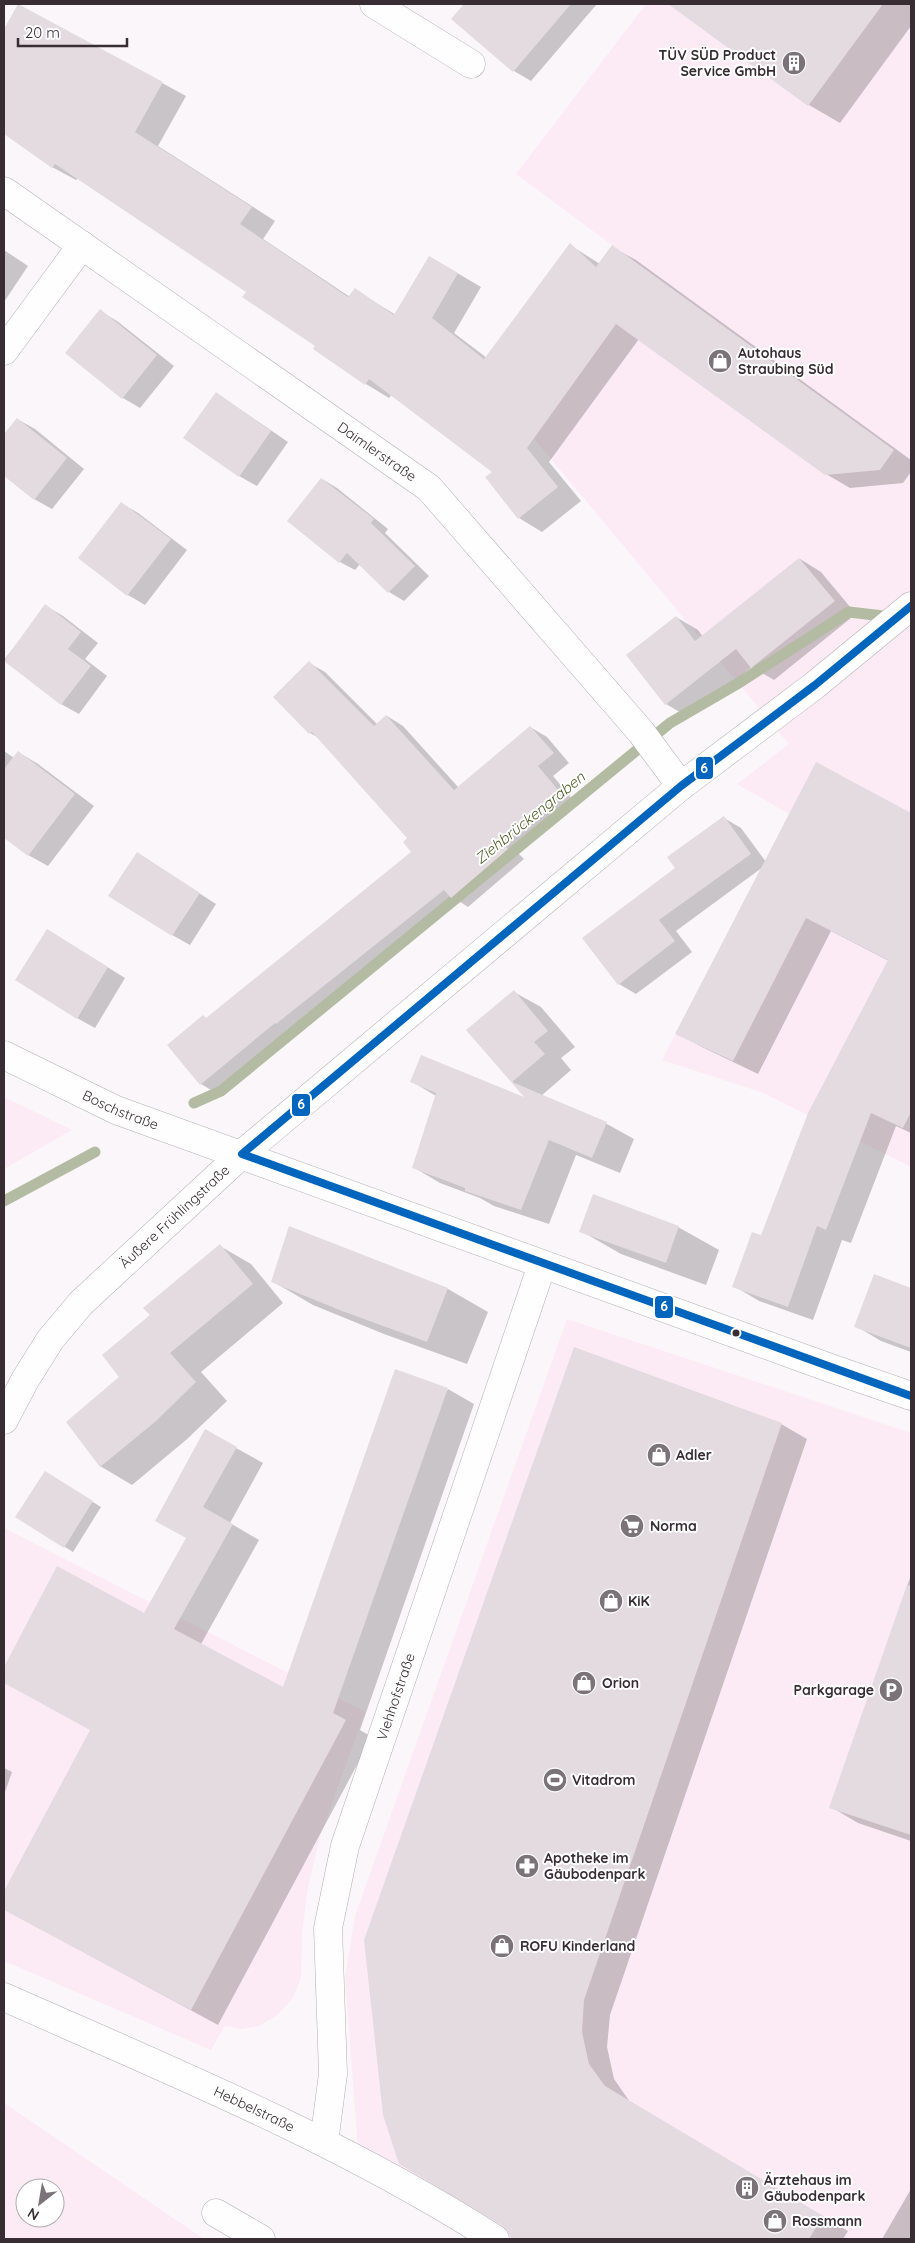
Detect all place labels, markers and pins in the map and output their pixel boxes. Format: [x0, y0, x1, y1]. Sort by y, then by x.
place label: TÜV SÜD Product Service GmbH [659, 46, 776, 80]
building icon: TÜV SÜD Product Service GmbH [781, 50, 807, 76]
place label: Autohaus Straubing Süd [738, 344, 834, 378]
shop icon: Autohaus Straubing Süd [707, 348, 733, 374]
unlabelled marker [731, 1328, 741, 1338]
shop icon: Adler [646, 1442, 672, 1468]
place label: Adler [676, 1446, 712, 1464]
supermarket icon: Norma [619, 1513, 645, 1539]
place label: Norma [650, 1517, 697, 1535]
shop icon: KiK [598, 1588, 624, 1614]
place label: KiK [628, 1592, 650, 1610]
shop icon: Orion [571, 1670, 597, 1696]
place label: Orion [602, 1674, 639, 1692]
parking icon: Parkgarage [878, 1677, 904, 1703]
place label: Parkgarage [794, 1681, 874, 1699]
sports icon: Vitadrom [542, 1767, 568, 1793]
place label: Vitadrom [572, 1771, 636, 1789]
place label: Apotheke im Gäubodenpark [544, 1849, 645, 1883]
pharmacy icon: Apotheke im Gäubodenpark [514, 1853, 540, 1879]
shop icon: ROFU Kinderland [489, 1933, 515, 1959]
place label: ROFU Kinderland [520, 1937, 635, 1955]
place label: Ärztehaus im Gäubodenpark [764, 2171, 865, 2205]
building icon: Ärztehaus im Gäubodenpark [734, 2175, 760, 2201]
shop icon: Rossmann [762, 2208, 788, 2234]
place label: Rossmann [792, 2212, 862, 2230]

